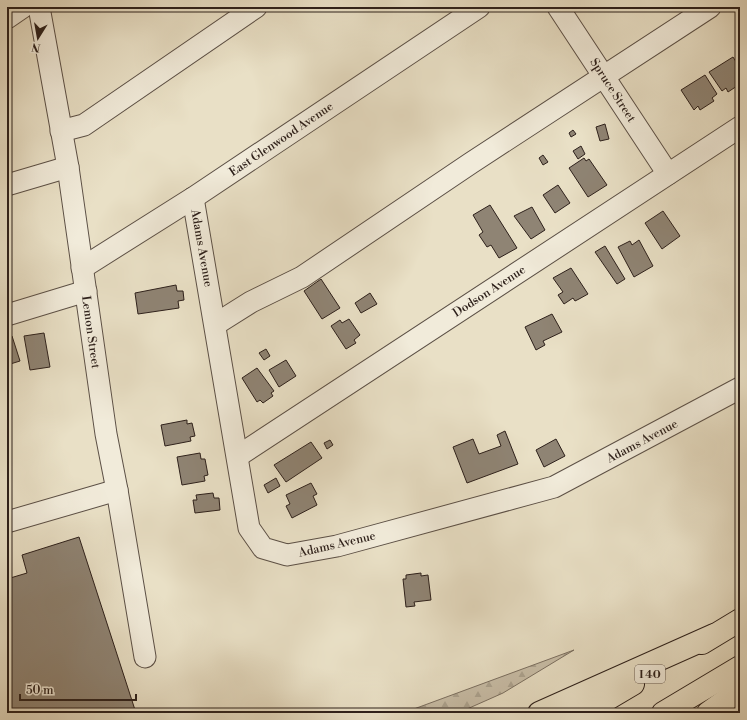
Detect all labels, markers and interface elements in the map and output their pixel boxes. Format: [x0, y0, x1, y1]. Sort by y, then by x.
north arrow [18, 18, 58, 58]
text: N [30, 39, 42, 55]
street label: Spruce Street [586, 55, 639, 126]
street label: East Glenwood Avenue [226, 99, 336, 180]
street label: Adams Avenue [187, 207, 216, 288]
street label: Dodson Avenue [450, 262, 529, 321]
street label: Lemon Street [78, 295, 103, 370]
street label: Adams Avenue [603, 416, 681, 467]
street label: Adams Avenue [296, 528, 377, 561]
road number: I 40 [635, 665, 665, 683]
scale bar [20, 676, 136, 702]
text: 50 m [26, 683, 54, 698]

